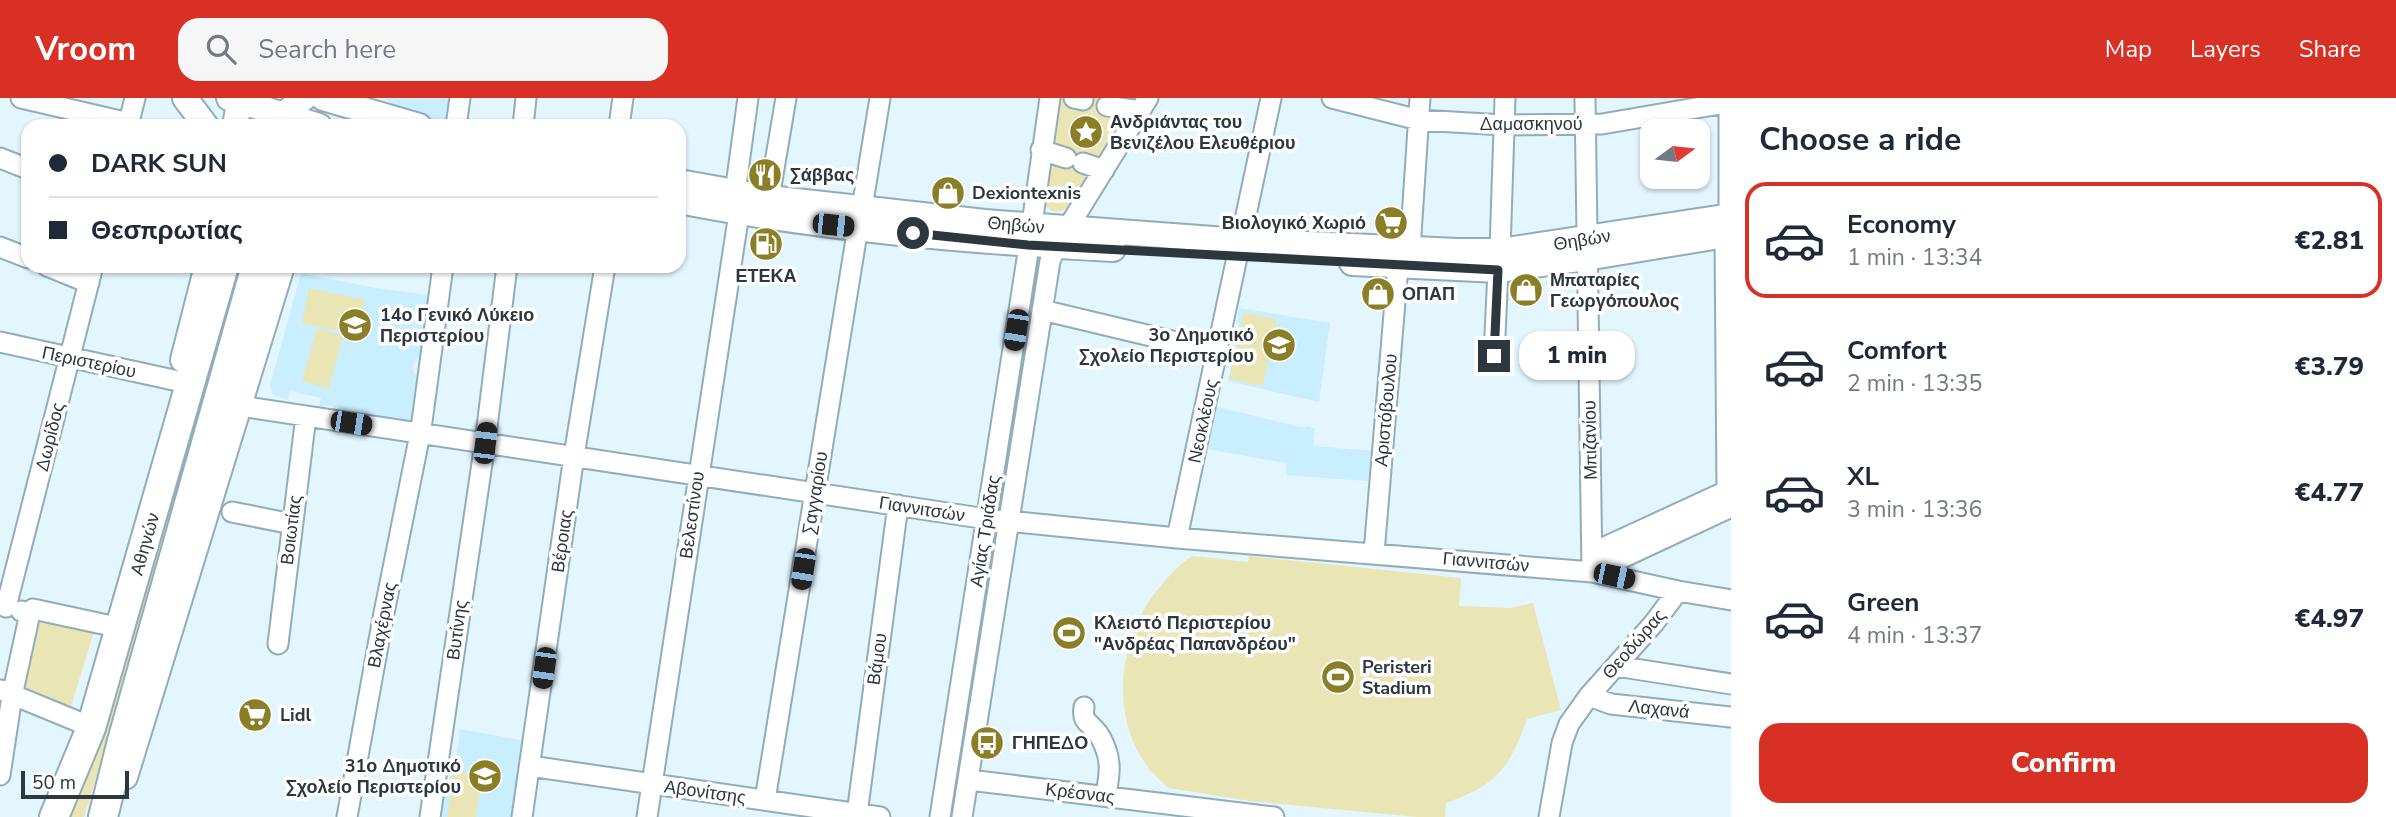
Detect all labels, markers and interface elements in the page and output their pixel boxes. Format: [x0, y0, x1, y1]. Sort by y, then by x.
search box [178, 18, 668, 81]
text: Vroom [35, 27, 136, 72]
icon: search [202, 30, 240, 68]
text: Search here [258, 32, 396, 67]
text: Map [2105, 33, 2152, 65]
text: Layers [2190, 33, 2261, 65]
text: Share [2299, 33, 2361, 65]
place label: Ανδριάντας του Βενιζέλου Ελευθέριου [1110, 110, 1296, 155]
street label: Δαμασκηνού [1479, 112, 1583, 136]
place icon: Ανδριάντας του Βενιζέλου Ελευθέριου [1067, 113, 1105, 151]
text: Choose a ride [1759, 118, 1961, 161]
north arrow [1640, 119, 1710, 189]
map controls [1640, 119, 1710, 189]
text: DARK SUN [91, 146, 227, 181]
restaurant icon: Σάββας [746, 156, 784, 194]
place label: Σάββας [790, 163, 854, 187]
shop icon: Dexiontexnis [929, 174, 967, 212]
place label: Dexiontexnis [972, 181, 1081, 205]
supermarket icon: Βιολογικό Χωριό [1372, 204, 1410, 242]
text: Economy [1847, 207, 1956, 242]
icon: car [1763, 209, 1826, 272]
street label: Θηβών [986, 211, 1046, 239]
place label: Βιολογικό Χωριό [1222, 211, 1366, 235]
car [812, 212, 855, 238]
text: Θεσπρωτίας [91, 213, 243, 248]
route start [897, 217, 929, 249]
text: €2.81 [2295, 223, 2364, 258]
street label: Θηβών [1552, 224, 1612, 256]
fuel station icon: ΕΤΕΚΑ [747, 225, 785, 263]
text: 1 min · 13:34 [1847, 242, 1982, 273]
place label: ΕΤΕΚΑ [735, 264, 797, 288]
place label: Μπαταρίες Γεωργόπουλος [1550, 268, 1679, 313]
shop icon: Μπαταρίες Γεωργόπουλος [1507, 271, 1545, 309]
shop icon: ΟΠΑΠ [1359, 275, 1397, 313]
place label: ΟΠΑΠ [1402, 282, 1455, 306]
place label: 14ο Γενικό Λύκειο Περιστερίου [380, 303, 534, 348]
school or university icon: 14ο Γενικό Λύκειο Περιστερίου [336, 306, 374, 344]
car [1003, 308, 1030, 352]
place label: 3ο Δημοτικό Σχολείο Περιστερίου [1079, 323, 1254, 368]
school or university icon: 3ο Δημοτικό Σχολείο Περιστερίου [1260, 326, 1298, 364]
callout: 1 min [1518, 331, 1634, 380]
text: Comfort [1847, 333, 1947, 368]
icon: car [1763, 335, 1826, 398]
street label: Περιστερίου [40, 340, 138, 384]
route end [1478, 340, 1510, 372]
text: 1 min [1547, 340, 1607, 371]
text: €3.79 [2295, 349, 2364, 384]
street label: Αριστόβουλου [1369, 353, 1403, 467]
text: 2 min · 13:35 [1847, 368, 1982, 399]
street label: Νεοκλέους [1182, 376, 1224, 465]
street label: Δωρίδος [30, 400, 70, 474]
street label: Μπιζανίου [1577, 400, 1603, 480]
car [329, 409, 374, 437]
car [473, 421, 498, 465]
street label: Σαγγαρίου [797, 450, 833, 536]
text: XL [1847, 459, 1879, 494]
icon: car [1763, 461, 1826, 524]
street label: Βελεστίνου [674, 470, 710, 560]
street label: Αγίας Τριάδας [964, 473, 1006, 589]
text: €4.77 [2295, 475, 2364, 510]
street label: Γιαννιτσών [877, 490, 967, 528]
street label: Βοιωτίας [275, 493, 307, 566]
text: 3 min · 13:36 [1847, 494, 1982, 525]
street label: Βέροιας [546, 508, 578, 574]
street label: Αθηνών [125, 510, 165, 578]
street label: Γιαννιτσών [1442, 546, 1530, 578]
car [790, 547, 817, 591]
car [1592, 561, 1637, 591]
street label: Βλαχέρνας [362, 580, 402, 670]
text: Green [1847, 585, 1920, 620]
icon: car [1763, 587, 1826, 650]
street label: Βυτίνης [441, 598, 473, 662]
text: €4.97 [2295, 601, 2364, 636]
street label: Θεοδώρας [1597, 604, 1671, 684]
place label: Κλειστό Περιστερίου "Ανδρέας Παπανδρέου" [1094, 611, 1296, 656]
sports icon: Κλειστό Περιστερίου "Ανδρέας Παπανδρέου" [1050, 614, 1088, 652]
text: 4 min · 13:37 [1847, 620, 1982, 651]
street label: Βάμου [861, 631, 893, 687]
car [531, 646, 558, 690]
place label: Peristeri Stadium [1362, 655, 1432, 700]
sports icon: Peristeri Stadium [1319, 658, 1357, 696]
street label: Λαχανά [1627, 694, 1691, 724]
supermarket icon: Lidl [236, 696, 274, 734]
place label: Lidl [280, 703, 312, 727]
button: Confirm [1759, 723, 2368, 803]
bus stop icon: ΓΗΠΕΔΟ [968, 724, 1006, 762]
place label: ΓΗΠΕΔΟ [1012, 731, 1088, 755]
place label: 31ο Δημοτικό Σχολείο Περιστερίου [286, 754, 461, 799]
school or university icon: 31ο Δημοτικό Σχολείο Περιστερίου [466, 757, 504, 795]
scale bar [21, 768, 130, 800]
text: 50 m [32, 770, 76, 796]
street label: Αβονίτσης [663, 774, 748, 810]
street label: Κρέσνας [1044, 777, 1116, 809]

